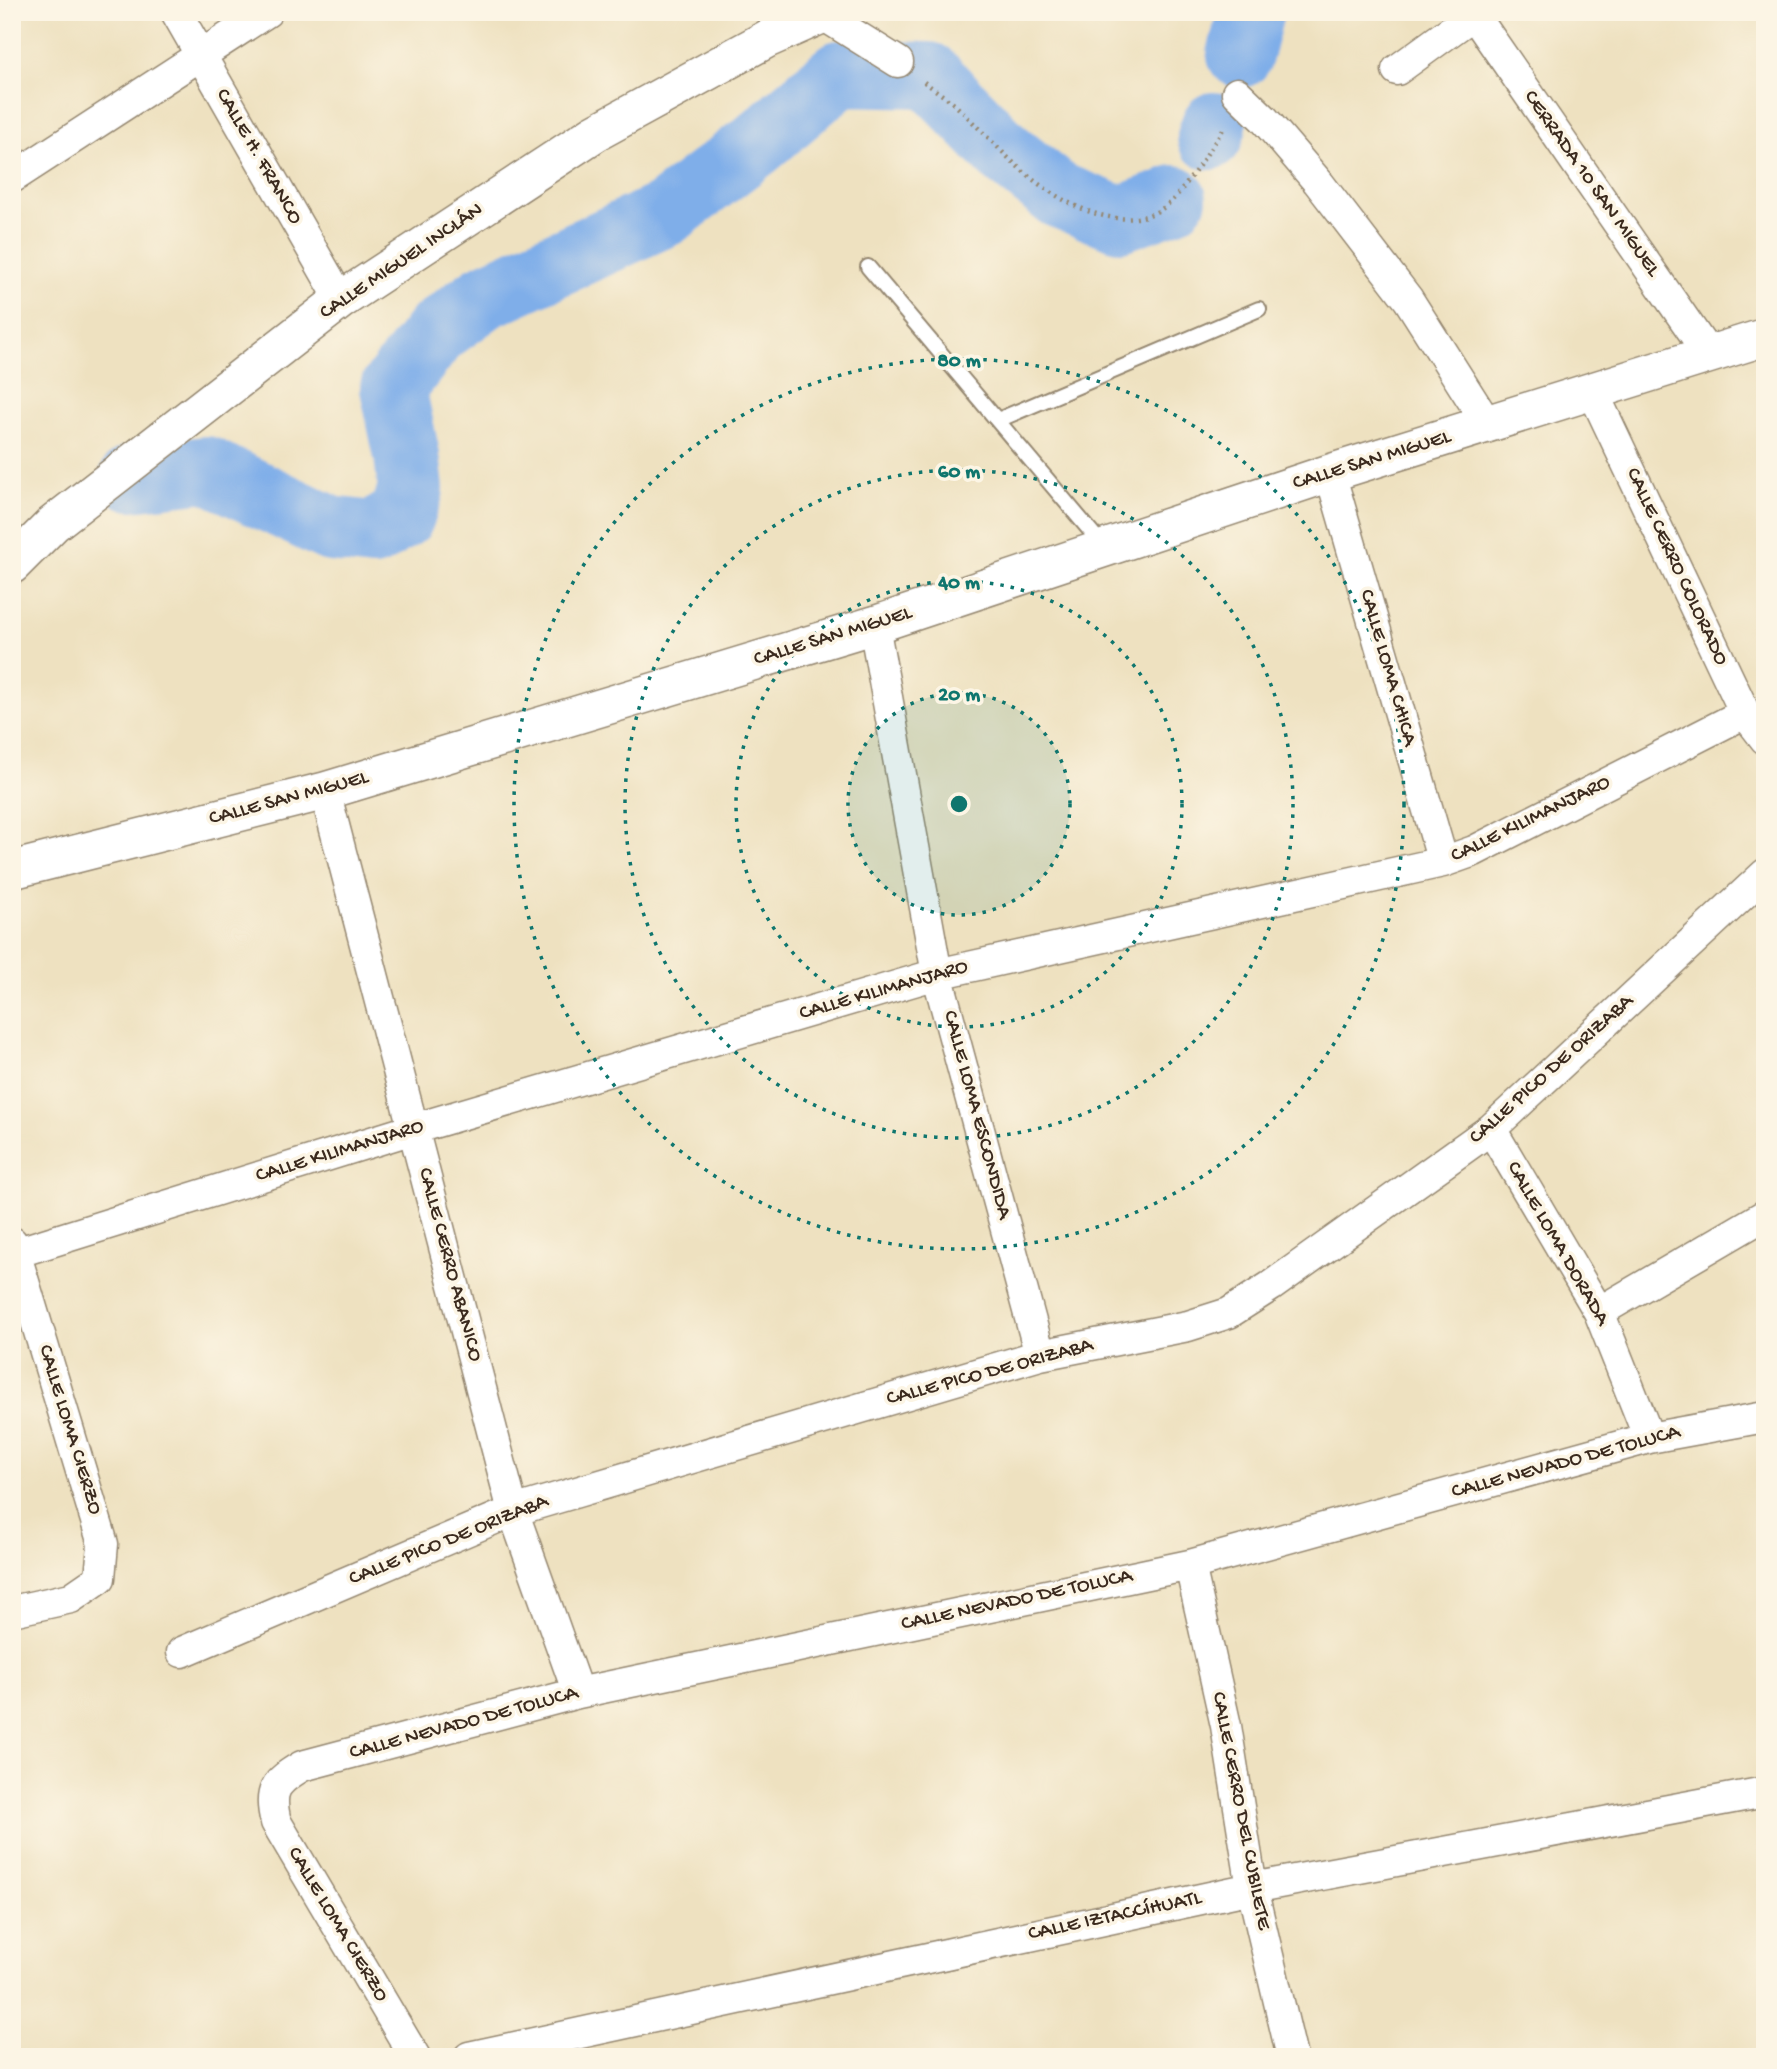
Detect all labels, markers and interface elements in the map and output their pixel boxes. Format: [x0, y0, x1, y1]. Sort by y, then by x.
street label: CALLE H. FRANCO [209, 85, 307, 230]
street label: CERRADA 10 SAN MIGUEL [1517, 86, 1666, 283]
street label: CALLE MIGUEL INCLÁN [315, 197, 489, 326]
text: 80 m [937, 350, 981, 375]
street label: CALLE SAN MIGUEL [1290, 425, 1455, 497]
text: 60 m [938, 461, 980, 486]
street label: CALLE CERRO COLORADO [1619, 464, 1733, 670]
text: 40 m [937, 572, 980, 597]
street label: CALLE LOMA CHICA [1353, 587, 1422, 751]
street label: CALLE SAN MIGUEL [751, 601, 916, 673]
text: 20 m [938, 684, 980, 709]
street label: CALLE SAN MIGUEL [207, 765, 373, 832]
street label: CALLE KILIMANJARO [1447, 770, 1615, 869]
centre of rings [947, 792, 971, 816]
street label: CALLE KILIMANJARO [797, 955, 972, 1027]
street label: CALLE PICO DE ORIZABA [1465, 989, 1640, 1150]
street label: CALLE LOMA ESCONDIDA [936, 1008, 1016, 1224]
street label: CALLE KILIMANJARO [253, 1114, 427, 1189]
street label: CALLE LOMA DORADA [1500, 1158, 1615, 1332]
street label: CALLE CERRO ABANICO [411, 1165, 487, 1365]
street label: CALLE PICO DE ORIZABA [884, 1333, 1097, 1413]
street label: CALLE LOMA CIERZO [31, 1342, 107, 1518]
street label: CALLE NEVADO DE TOLUCA [1449, 1420, 1684, 1506]
street label: CALLE PICO DE ORIZABA [346, 1489, 554, 1592]
street label: CALLE NEVADO DE TOLUCA [899, 1564, 1136, 1638]
street label: CALLE NEVADO DE TOLUCA [347, 1681, 582, 1767]
street label: CALLE CERRO DEL CUBILETE [1205, 1690, 1276, 1933]
street label: CALLE LOMA CIERZO [281, 1843, 393, 2007]
street label: CALLE IZTACCÍHUATL [1026, 1886, 1205, 1948]

